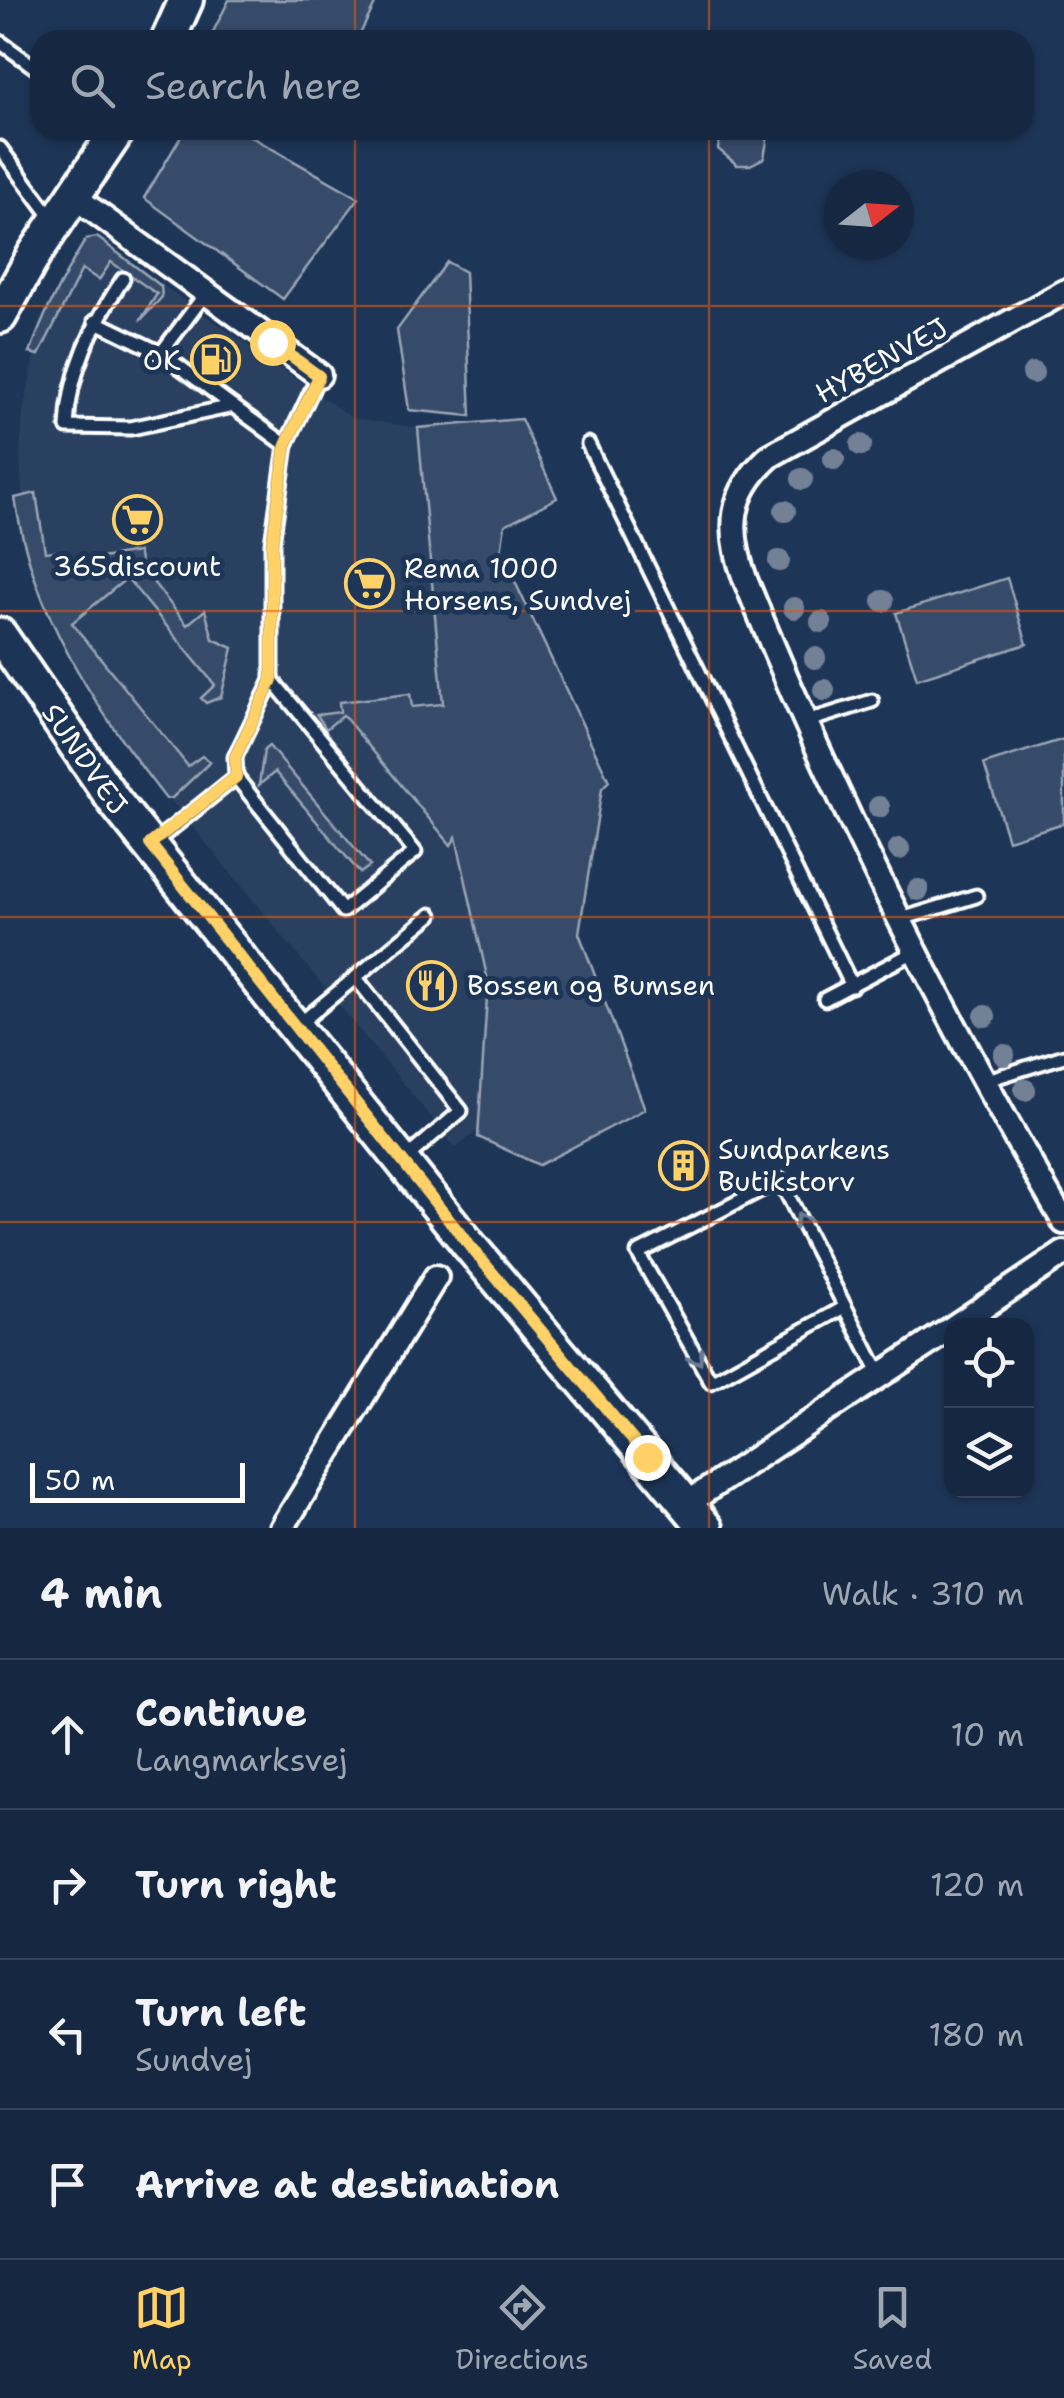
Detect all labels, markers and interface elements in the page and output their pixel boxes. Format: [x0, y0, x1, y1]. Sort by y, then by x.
search box [30, 30, 1034, 140]
icon: search [65, 58, 120, 113]
text: Search here [145, 60, 362, 111]
north arrow [824, 170, 914, 260]
street label: HYBENVEJ [808, 308, 954, 412]
route start [250, 320, 296, 366]
fuel station icon: OK [190, 334, 242, 386]
place label: OK [143, 341, 181, 379]
supermarket icon: 365discount [111, 493, 163, 545]
place label: 365discount [53, 547, 221, 585]
place label: Rema 1000 Horsens, Sundvej [404, 549, 631, 619]
supermarket icon: Rema 1000 Horsens, Sundvej [343, 558, 395, 610]
street label: SUNDVEJ [33, 696, 137, 822]
restaurant icon: Bossen og Bumsen [406, 959, 458, 1011]
place label: Bossen og Bumsen [467, 966, 715, 1004]
place label: Sundparkens Butikstorv [718, 1130, 890, 1200]
building icon: Sundparkens Butikstorv [657, 1139, 709, 1191]
one-way arrow [794, 1213, 813, 1231]
map controls [944, 1318, 1034, 1498]
button: locate [944, 1318, 1034, 1408]
one-way arrow [684, 1347, 703, 1365]
button: layers [944, 1408, 1034, 1498]
route end [625, 1435, 671, 1481]
scale bar [30, 1458, 245, 1502]
text: 50 m [45, 1461, 115, 1499]
text: 4 min [40, 1565, 162, 1621]
text: Walk · 310 m [822, 1572, 1024, 1615]
text: Continue [135, 1687, 307, 1738]
icon: ahead [40, 1707, 95, 1762]
text: 10 m [951, 1713, 1024, 1756]
text: Langmarksvej [135, 1738, 348, 1781]
icon: right [40, 1857, 95, 1912]
text: Turn right [135, 1859, 337, 1910]
text: 120 m [930, 1863, 1024, 1906]
text: Turn left [135, 1987, 307, 2038]
icon: left [40, 2007, 95, 2062]
text: 180 m [928, 2013, 1024, 2056]
text: Sundvej [135, 2038, 253, 2081]
icon: arrive [40, 2157, 95, 2212]
text: Arrive at destination [135, 2159, 559, 2210]
tab: Map [132, 2280, 192, 2378]
tab: Directions [455, 2280, 589, 2378]
tab: Saved [853, 2280, 932, 2378]

